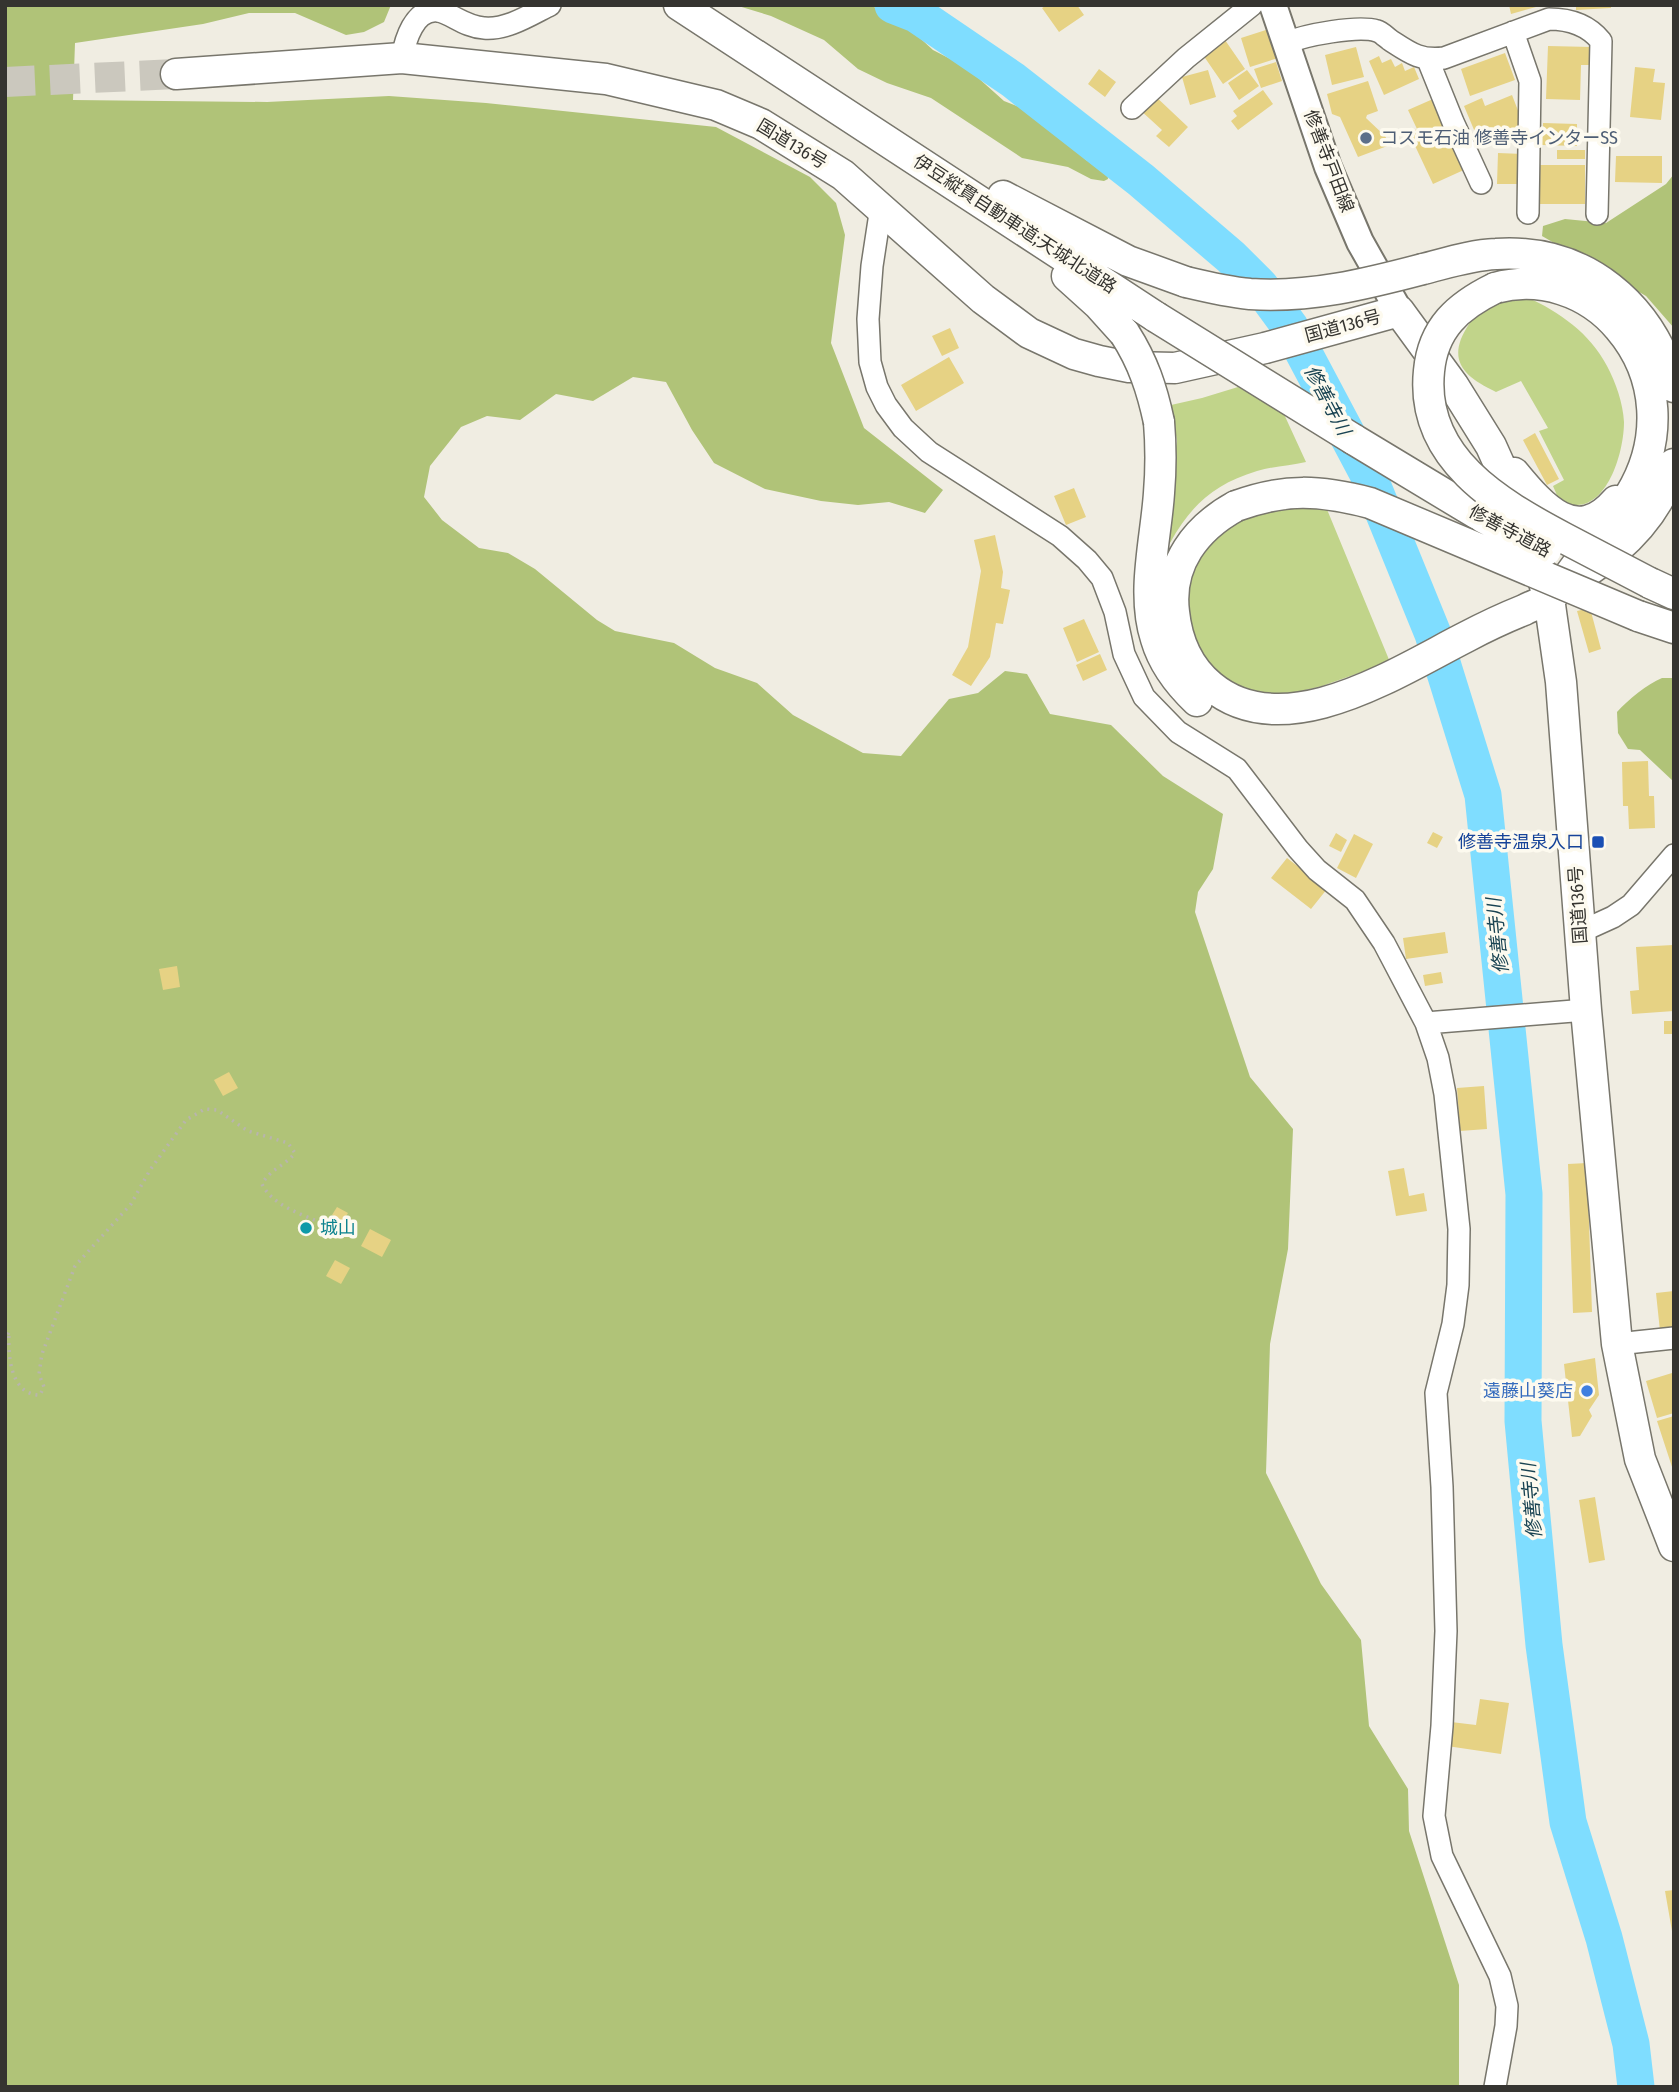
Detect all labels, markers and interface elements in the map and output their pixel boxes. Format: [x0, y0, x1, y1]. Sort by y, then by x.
street label: 修善寺戸田線 [1299, 107, 1359, 215]
street label: 国道136号 [753, 114, 831, 174]
place label: コスモ石油 修善寺インターSS [1380, 127, 1618, 149]
marker: コスモ石油 修善寺インターSS [1358, 130, 1374, 146]
street label: 伊豆縦貫自動車道;天城北道路 [909, 150, 1121, 298]
street label: 国道136号 [1302, 305, 1384, 347]
water label: 修善寺川 [1300, 361, 1356, 441]
street label: 修善寺道路 [1465, 500, 1555, 562]
place label: 修善寺温泉入口 [1458, 831, 1584, 853]
marker: 修善寺温泉入口 [1590, 834, 1606, 850]
street label: 国道136号 [1564, 865, 1592, 945]
water label: 修善寺川 [1482, 895, 1513, 975]
place label: 城山 [320, 1217, 356, 1239]
marker: 城山 [298, 1220, 314, 1236]
place label: 遠藤山葵店 [1483, 1380, 1573, 1402]
marker: 遠藤山葵店 [1579, 1383, 1595, 1399]
water label: 修善寺川 [1517, 1460, 1546, 1540]

